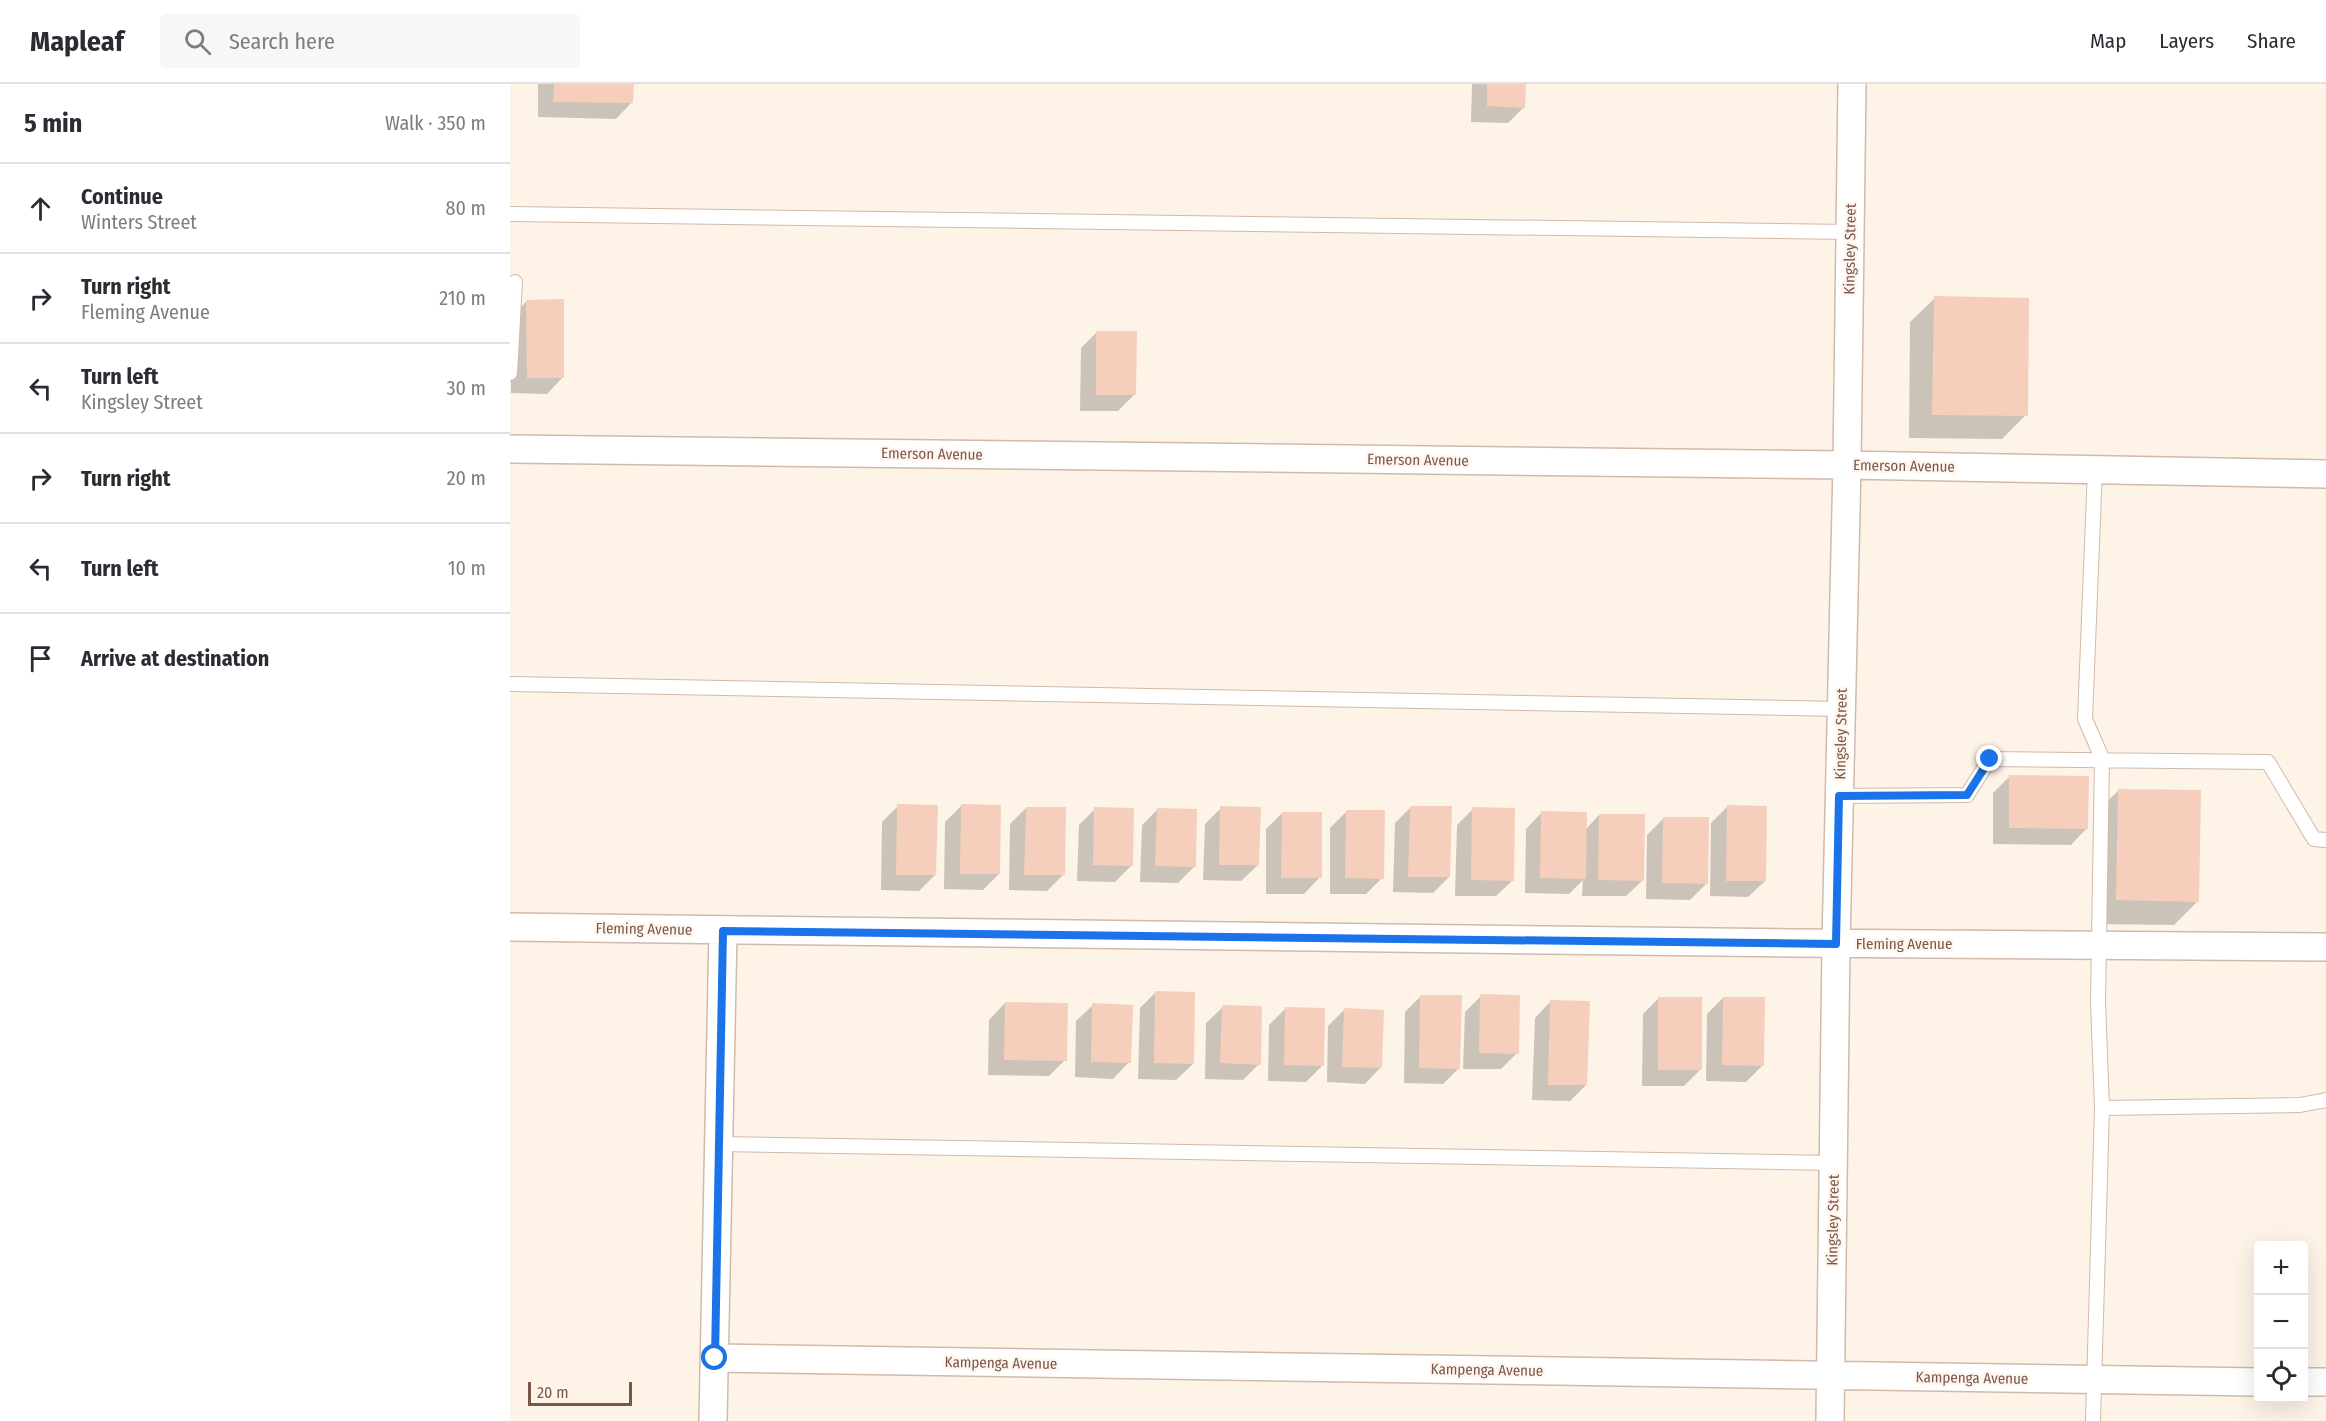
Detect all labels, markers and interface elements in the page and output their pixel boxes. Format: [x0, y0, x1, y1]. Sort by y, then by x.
search box [160, 14, 580, 68]
text: Mapleaf [30, 25, 124, 58]
icon: search [181, 25, 214, 58]
text: Search here [229, 28, 335, 55]
text: Map [2090, 28, 2126, 54]
text: Layers [2159, 28, 2214, 54]
text: Share [2247, 28, 2296, 54]
text: 5 min [24, 108, 82, 139]
text: Walk · 350 m [385, 111, 486, 135]
text: Continue [81, 183, 163, 210]
icon: ahead [24, 192, 57, 225]
text: 80 m [446, 196, 486, 220]
street label: Kingsley Street [1840, 203, 1860, 295]
text: Winters Street [81, 210, 197, 234]
text: Turn right [81, 273, 170, 300]
icon: right [24, 282, 57, 315]
text: 210 m [439, 286, 486, 310]
text: Fleming Avenue [81, 300, 210, 324]
text: Turn left [81, 363, 159, 390]
icon: left [24, 372, 57, 405]
text: 30 m [446, 376, 486, 400]
text: Kingsley Street [81, 390, 203, 414]
street label: Emerson Avenue [881, 444, 983, 464]
street label: Emerson Avenue [1367, 450, 1469, 470]
street label: Emerson Avenue [1853, 456, 1955, 476]
icon: right [24, 462, 57, 495]
text: Turn right [81, 465, 170, 492]
text: 20 m [447, 466, 486, 490]
icon: left [24, 552, 57, 585]
text: Turn left [81, 555, 159, 582]
text: 10 m [448, 556, 486, 580]
icon: arrive [24, 642, 57, 675]
text: Arrive at destination [81, 645, 269, 672]
street label: Kingsley Street [1831, 688, 1851, 780]
route end [1976, 745, 2002, 771]
street label: Fleming Avenue [596, 919, 692, 939]
street label: Fleming Avenue [1856, 935, 1952, 953]
street label: Kingsley Street [1823, 1174, 1843, 1266]
map controls [2254, 1241, 2308, 1403]
button: + [2254, 1241, 2308, 1295]
button: − [2254, 1295, 2308, 1349]
route start [701, 1344, 727, 1370]
button: locate [2254, 1349, 2308, 1403]
street label: Kampenga Avenue [944, 1353, 1058, 1373]
street label: Kampenga Avenue [1430, 1360, 1544, 1380]
street label: Kampenga Avenue [1915, 1368, 2029, 1388]
scale bar [528, 1379, 632, 1406]
text: 20 m [537, 1383, 568, 1402]

